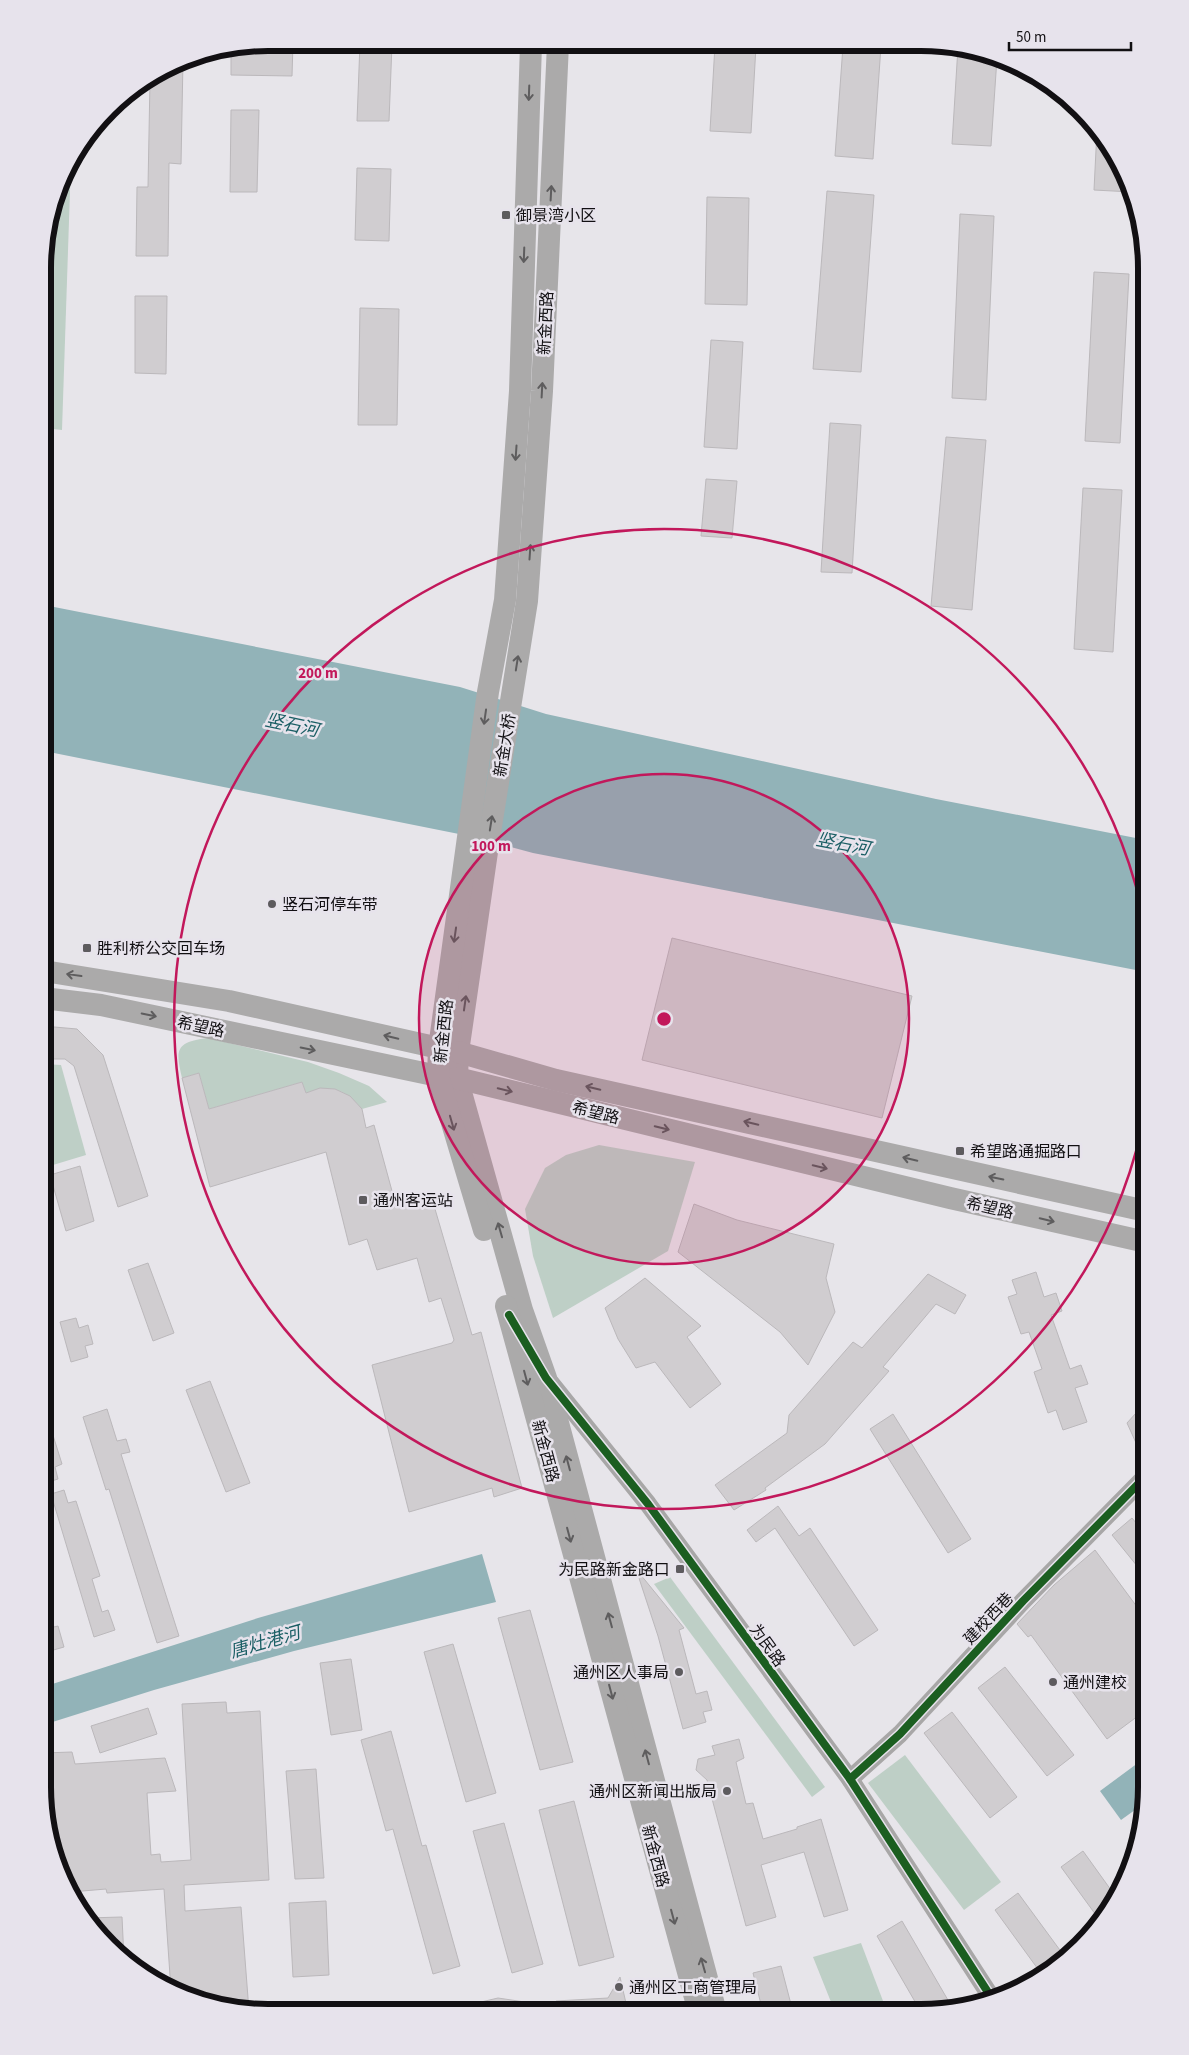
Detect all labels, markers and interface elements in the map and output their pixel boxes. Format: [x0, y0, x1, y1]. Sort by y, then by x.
scale bar [1009, 20, 1132, 52]
text: 50 m [1016, 27, 1046, 48]
one-way arrow [524, 84, 534, 101]
one-way arrow [546, 185, 555, 201]
place label: 御景湾小区 [516, 205, 596, 227]
marker: 御景湾小区 [500, 209, 512, 221]
one-way arrow [520, 247, 529, 263]
street label: 新金西路 [533, 291, 559, 356]
one-way arrow [537, 382, 546, 398]
one-way arrow [511, 444, 520, 460]
one-way arrow [526, 545, 535, 561]
one-way arrow [512, 655, 522, 671]
text: 200 m [298, 663, 338, 684]
water label: 竖石河 [263, 708, 324, 744]
one-way arrow [480, 709, 490, 725]
street label: 新金大桥 [489, 712, 521, 778]
one-way arrow [487, 816, 497, 832]
water label: 竖石河 [814, 827, 875, 862]
text: 100 m [471, 836, 511, 857]
place label: 竖石河停车带 [282, 894, 378, 916]
marker: 竖石河停车带 [266, 898, 278, 910]
one-way arrow [449, 927, 459, 943]
place label: 胜利桥公交回车场 [97, 938, 225, 960]
marker: 胜利桥公交回车场 [81, 942, 93, 954]
one-way arrow [67, 970, 83, 980]
one-way arrow [460, 996, 470, 1012]
street label: 新金西路 [430, 998, 458, 1064]
centre of rings [655, 1010, 673, 1028]
one-way arrow [140, 1011, 156, 1021]
street label: 希望路 [175, 1011, 227, 1043]
one-way arrow [384, 1032, 400, 1042]
one-way arrow [299, 1044, 315, 1054]
one-way arrow [585, 1083, 601, 1092]
one-way arrow [496, 1086, 512, 1095]
street label: 希望路 [570, 1096, 622, 1129]
one-way arrow [448, 1114, 458, 1130]
one-way arrow [744, 1118, 760, 1127]
one-way arrow [654, 1124, 670, 1133]
place label: 希望路通掘路口 [970, 1141, 1082, 1163]
marker: 希望路通掘路口 [954, 1145, 966, 1157]
one-way arrow [903, 1153, 919, 1163]
one-way arrow [812, 1162, 828, 1172]
one-way arrow [989, 1173, 1005, 1182]
place label: 通州客运站 [373, 1190, 453, 1212]
street label: 希望路 [964, 1192, 1016, 1224]
marker: 通州客运站 [357, 1194, 369, 1206]
one-way arrow [1038, 1216, 1054, 1225]
one-way arrow [494, 1222, 504, 1238]
one-way arrow [522, 1370, 531, 1386]
street label: 新金西路 [526, 1417, 564, 1485]
one-way arrow [563, 1455, 573, 1471]
one-way arrow [564, 1527, 574, 1543]
place label: 为民路新金路口 [558, 1559, 670, 1581]
marker: 为民路新金路口 [674, 1563, 686, 1575]
street label: 建校西巷 [959, 1588, 1019, 1650]
one-way arrow [605, 1612, 614, 1628]
water label: 唐灶港河 [227, 1620, 306, 1664]
street label: 为民路 [744, 1620, 790, 1671]
place label: 通州区人事局 [573, 1662, 669, 1684]
marker: 通州区人事局 [673, 1666, 685, 1678]
place label: 通州建校 [1063, 1672, 1127, 1694]
marker: 通州建校 [1047, 1676, 1059, 1688]
one-way arrow [607, 1684, 617, 1700]
one-way arrow [642, 1750, 651, 1766]
place label: 通州区新闻出版局 [589, 1781, 717, 1803]
marker: 通州区新闻出版局 [721, 1785, 733, 1797]
street label: 新金西路 [636, 1822, 674, 1890]
one-way arrow [668, 1908, 678, 1924]
one-way arrow [698, 1957, 708, 1973]
place label: 通州区工商管理局 [629, 1977, 757, 1999]
marker: 通州区工商管理局 [613, 1981, 625, 1993]

